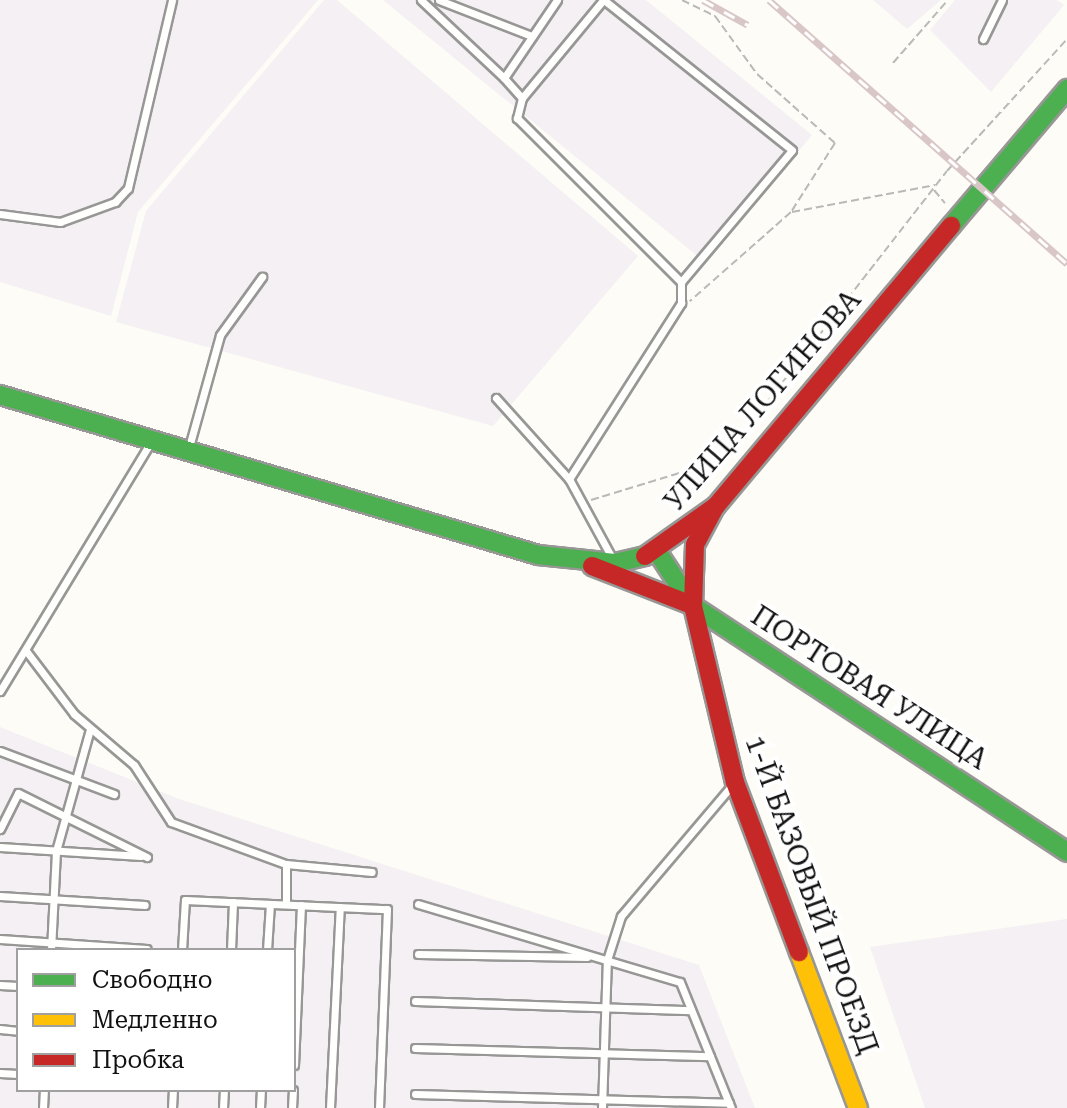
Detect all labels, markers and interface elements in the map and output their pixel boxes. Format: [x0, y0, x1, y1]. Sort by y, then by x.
street label: УЛИЦА ЛОГИНОВА [658, 284, 868, 518]
street label: ПОРТОВАЯ УЛИЦА [745, 599, 993, 777]
street label: 1-Й БАЗОВЫЙ ПРОЕЗД [738, 731, 884, 1059]
legend [16, 948, 296, 1092]
text: Свободно [92, 966, 213, 994]
text: Медленно [92, 1006, 218, 1034]
text: Пробка [92, 1046, 184, 1074]

